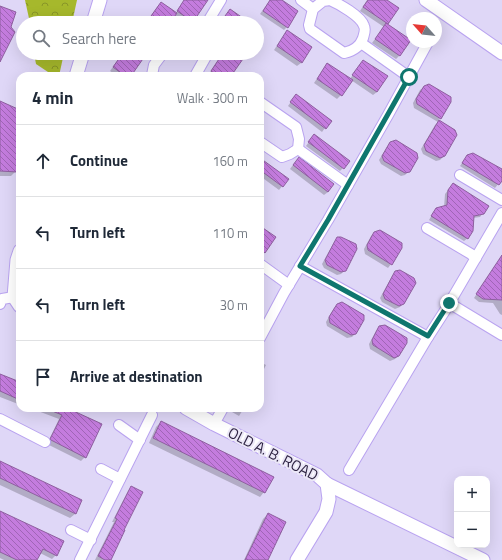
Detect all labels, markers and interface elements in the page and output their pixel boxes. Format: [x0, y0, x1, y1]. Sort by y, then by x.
north arrow [406, 12, 442, 48]
search box [16, 16, 264, 60]
icon: search [30, 27, 52, 49]
text: Search here [62, 27, 136, 50]
route start [400, 68, 418, 86]
text: 4 min [32, 85, 73, 111]
text: Walk · 300 m [177, 88, 248, 108]
text: Continue [70, 149, 128, 172]
icon: ahead [32, 150, 54, 172]
text: 160 m [212, 151, 248, 171]
text: Turn left [70, 221, 125, 244]
icon: left [32, 222, 54, 244]
text: 110 m [212, 223, 248, 243]
text: Turn left [70, 293, 125, 316]
icon: left [32, 294, 54, 316]
route end [440, 294, 458, 312]
text: 30 m [220, 295, 248, 315]
text: Arrive at destination [70, 365, 203, 388]
icon: arrive [32, 366, 54, 388]
street label: OLD A. B. ROAD [224, 421, 323, 486]
map controls [454, 476, 490, 548]
button: + [454, 476, 490, 512]
button: − [454, 512, 490, 548]

